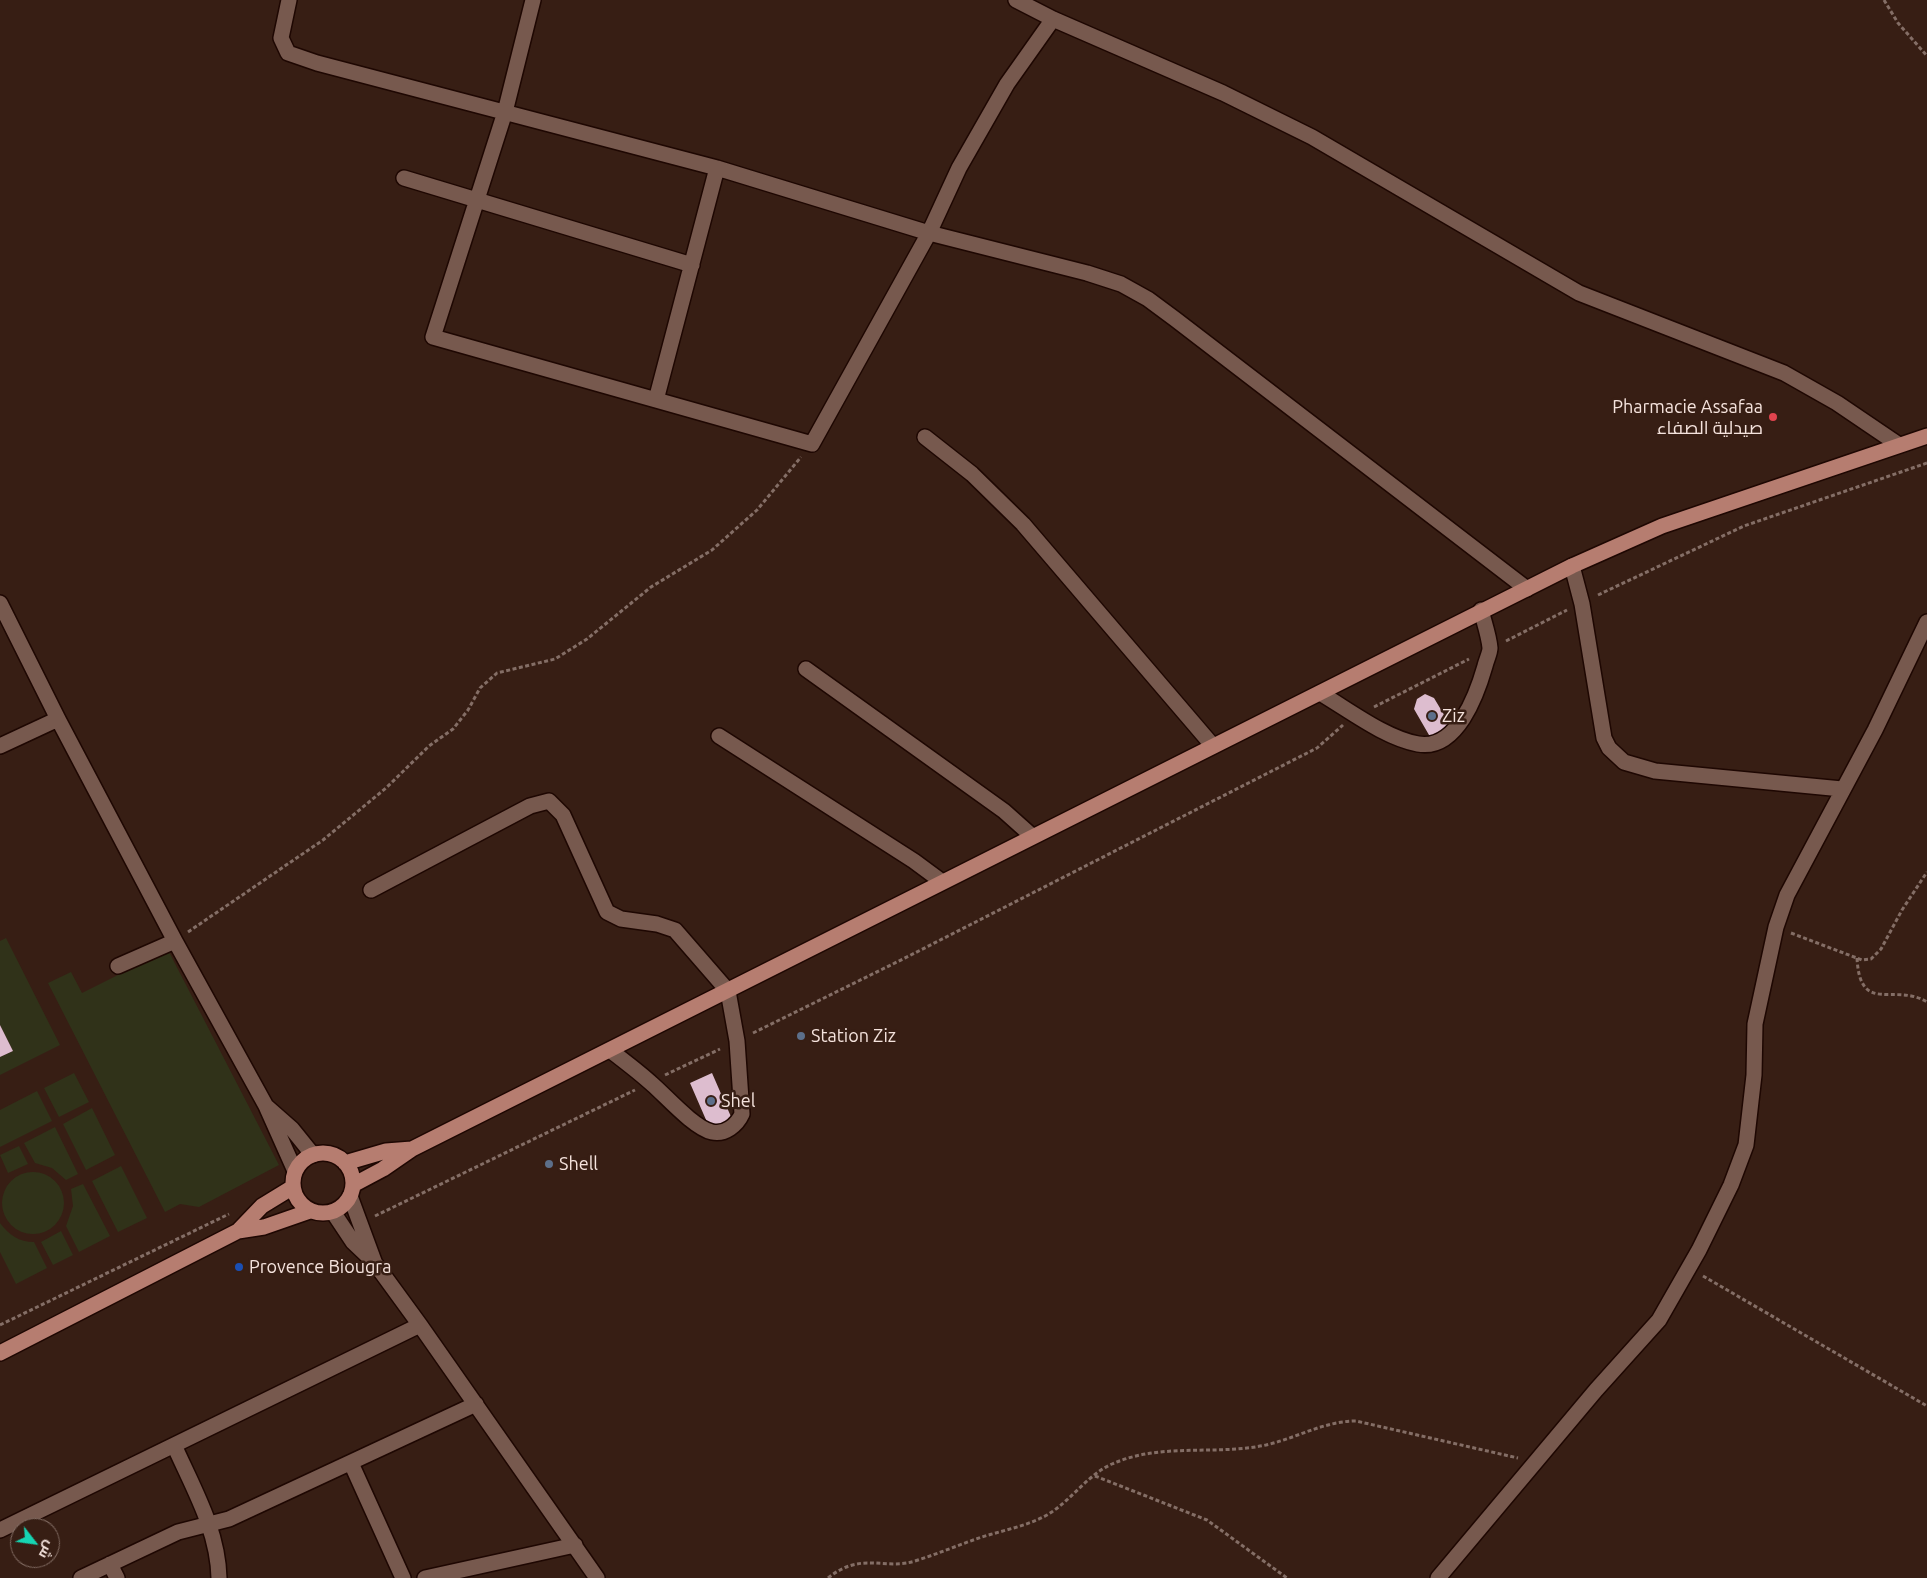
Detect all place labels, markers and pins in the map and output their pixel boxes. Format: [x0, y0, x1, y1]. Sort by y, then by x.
place label: Pharmacie Assafaa صيدلية الصفاء [1612, 396, 1763, 438]
marker: Pharmacie Assafaa صيدلية الصفاء [1767, 411, 1779, 423]
place label: Ziz [1442, 705, 1465, 727]
marker: Ziz [1426, 710, 1438, 722]
place label: Station Ziz [811, 1025, 896, 1047]
marker: Station Ziz [795, 1030, 807, 1042]
place label: Shel [721, 1090, 755, 1112]
marker: Shel [705, 1095, 717, 1107]
place label: Shell [559, 1153, 598, 1175]
marker: Shell [543, 1158, 555, 1170]
place label: Provence Biougra [249, 1256, 391, 1278]
marker: Provence Biougra [233, 1261, 245, 1273]

